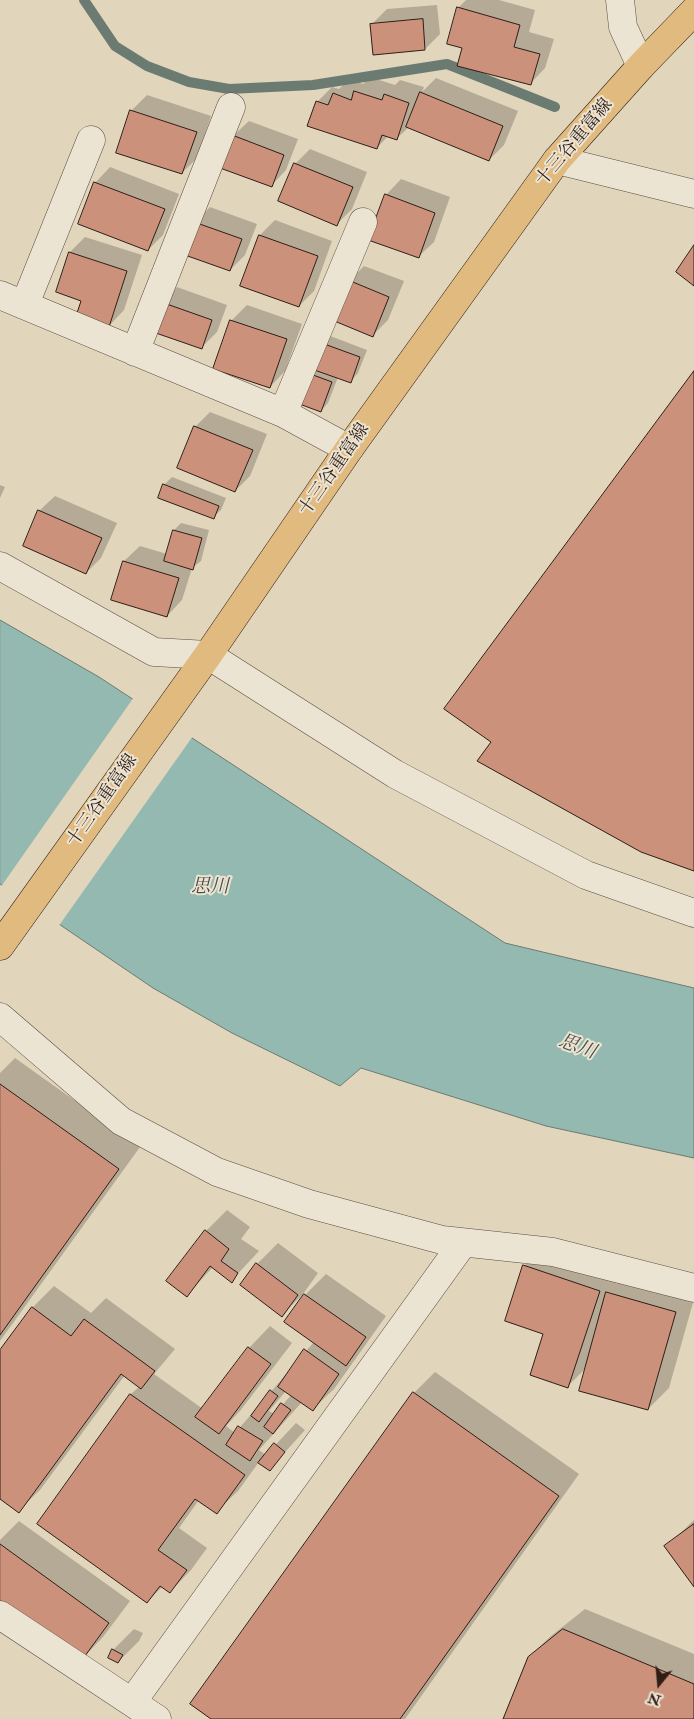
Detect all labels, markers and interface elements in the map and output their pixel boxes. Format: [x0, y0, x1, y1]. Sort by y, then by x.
street label: 十三谷重富線 [532, 95, 618, 191]
street label: 十三谷重富線 [295, 420, 375, 520]
street label: 十三谷重富線 [63, 751, 143, 851]
water label: 思川 [191, 877, 229, 899]
water label: 思川 [555, 1031, 599, 1065]
north arrow [634, 1659, 684, 1709]
text: N [646, 1689, 663, 1709]

